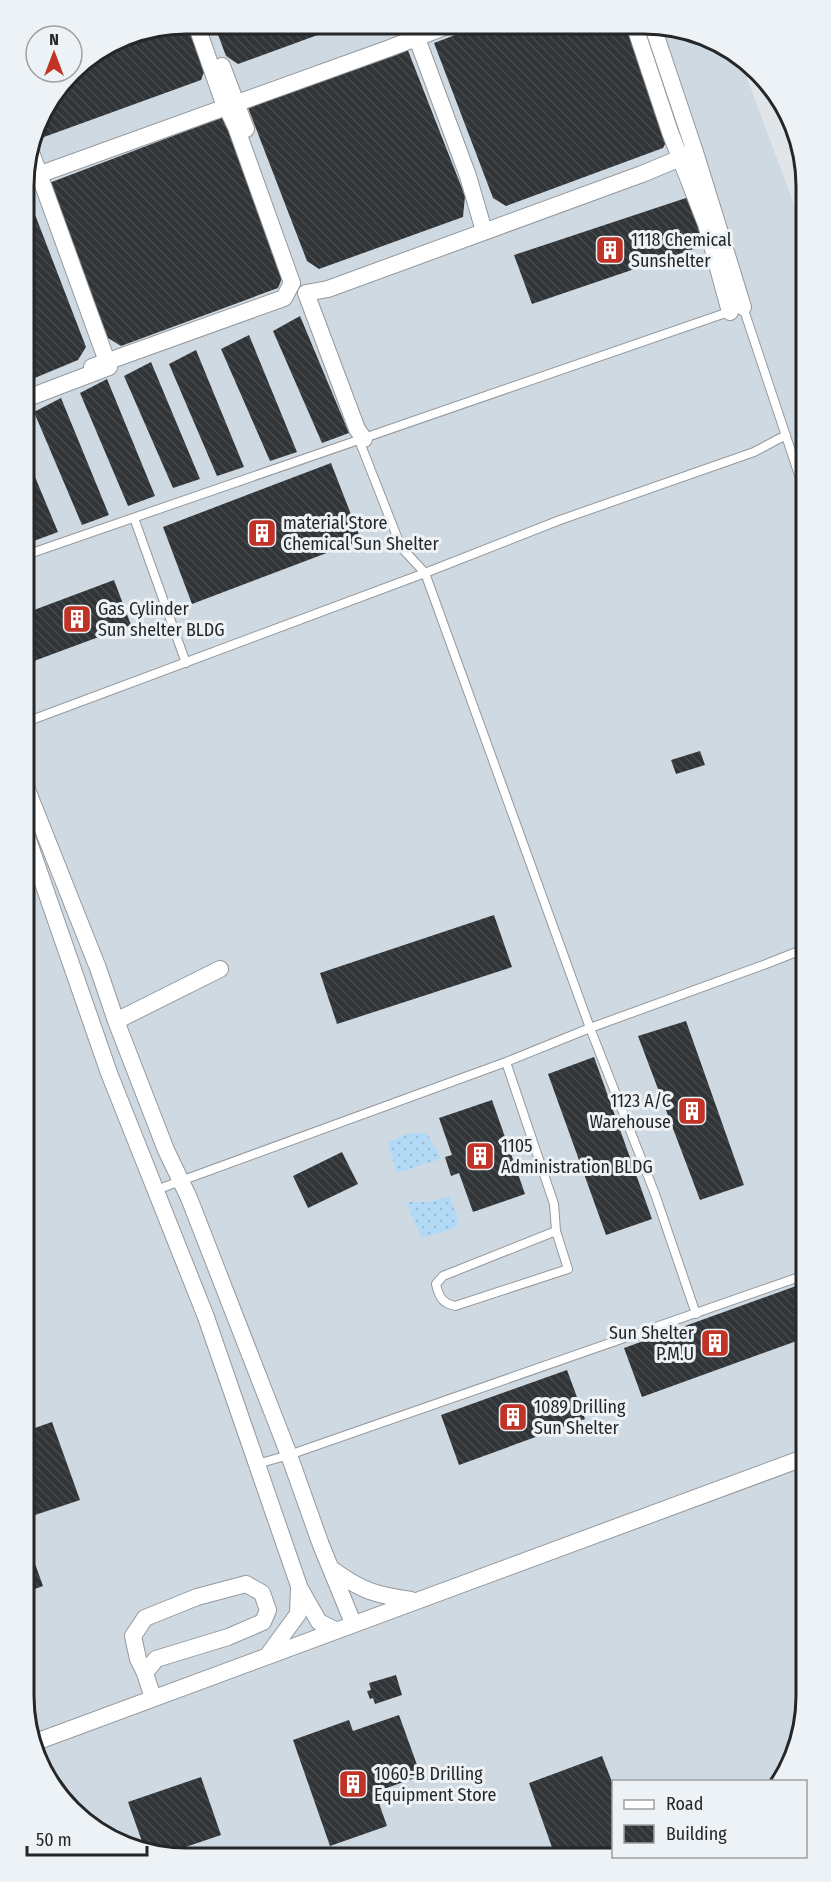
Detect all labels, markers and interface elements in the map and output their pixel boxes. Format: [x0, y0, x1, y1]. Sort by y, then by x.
north arrow [24, 24, 84, 84]
text: N [49, 30, 59, 49]
place label: 1118 Chemical Sunshelter [631, 229, 732, 272]
building icon: 1118 Chemical Sunshelter [594, 234, 626, 266]
place label: material Store Chemical Sun Shelter [283, 512, 439, 555]
building icon: material Store Chemical Sun Shelter [246, 517, 278, 549]
place label: Gas Cylinder Sun shelter BLDG [98, 598, 225, 641]
building icon: Gas Cylinder Sun shelter BLDG [61, 603, 93, 635]
place label: 1123 A/C Warehouse [590, 1090, 671, 1133]
building icon: 1123 A/C Warehouse [676, 1095, 708, 1127]
place label: 1105 Administration BLDG [501, 1135, 653, 1178]
building icon: 1105 Administration BLDG [464, 1140, 496, 1172]
place label: Sun Shelter P.M.U [609, 1322, 695, 1365]
building icon: Sun Shelter P.M.U [699, 1327, 731, 1359]
place label: 1089 Drilling Sun Shelter [534, 1396, 626, 1439]
building icon: 1089 Drilling Sun Shelter [497, 1401, 529, 1433]
place label: 1060-B Drilling Equipment Store [374, 1763, 496, 1806]
building icon: 1060-B Drilling Equipment Store [337, 1768, 369, 1800]
legend [612, 1780, 807, 1858]
text: Road [666, 1793, 703, 1815]
scale bar [27, 1819, 147, 1857]
text: Building [666, 1823, 727, 1845]
text: 50 m [36, 1829, 72, 1851]

